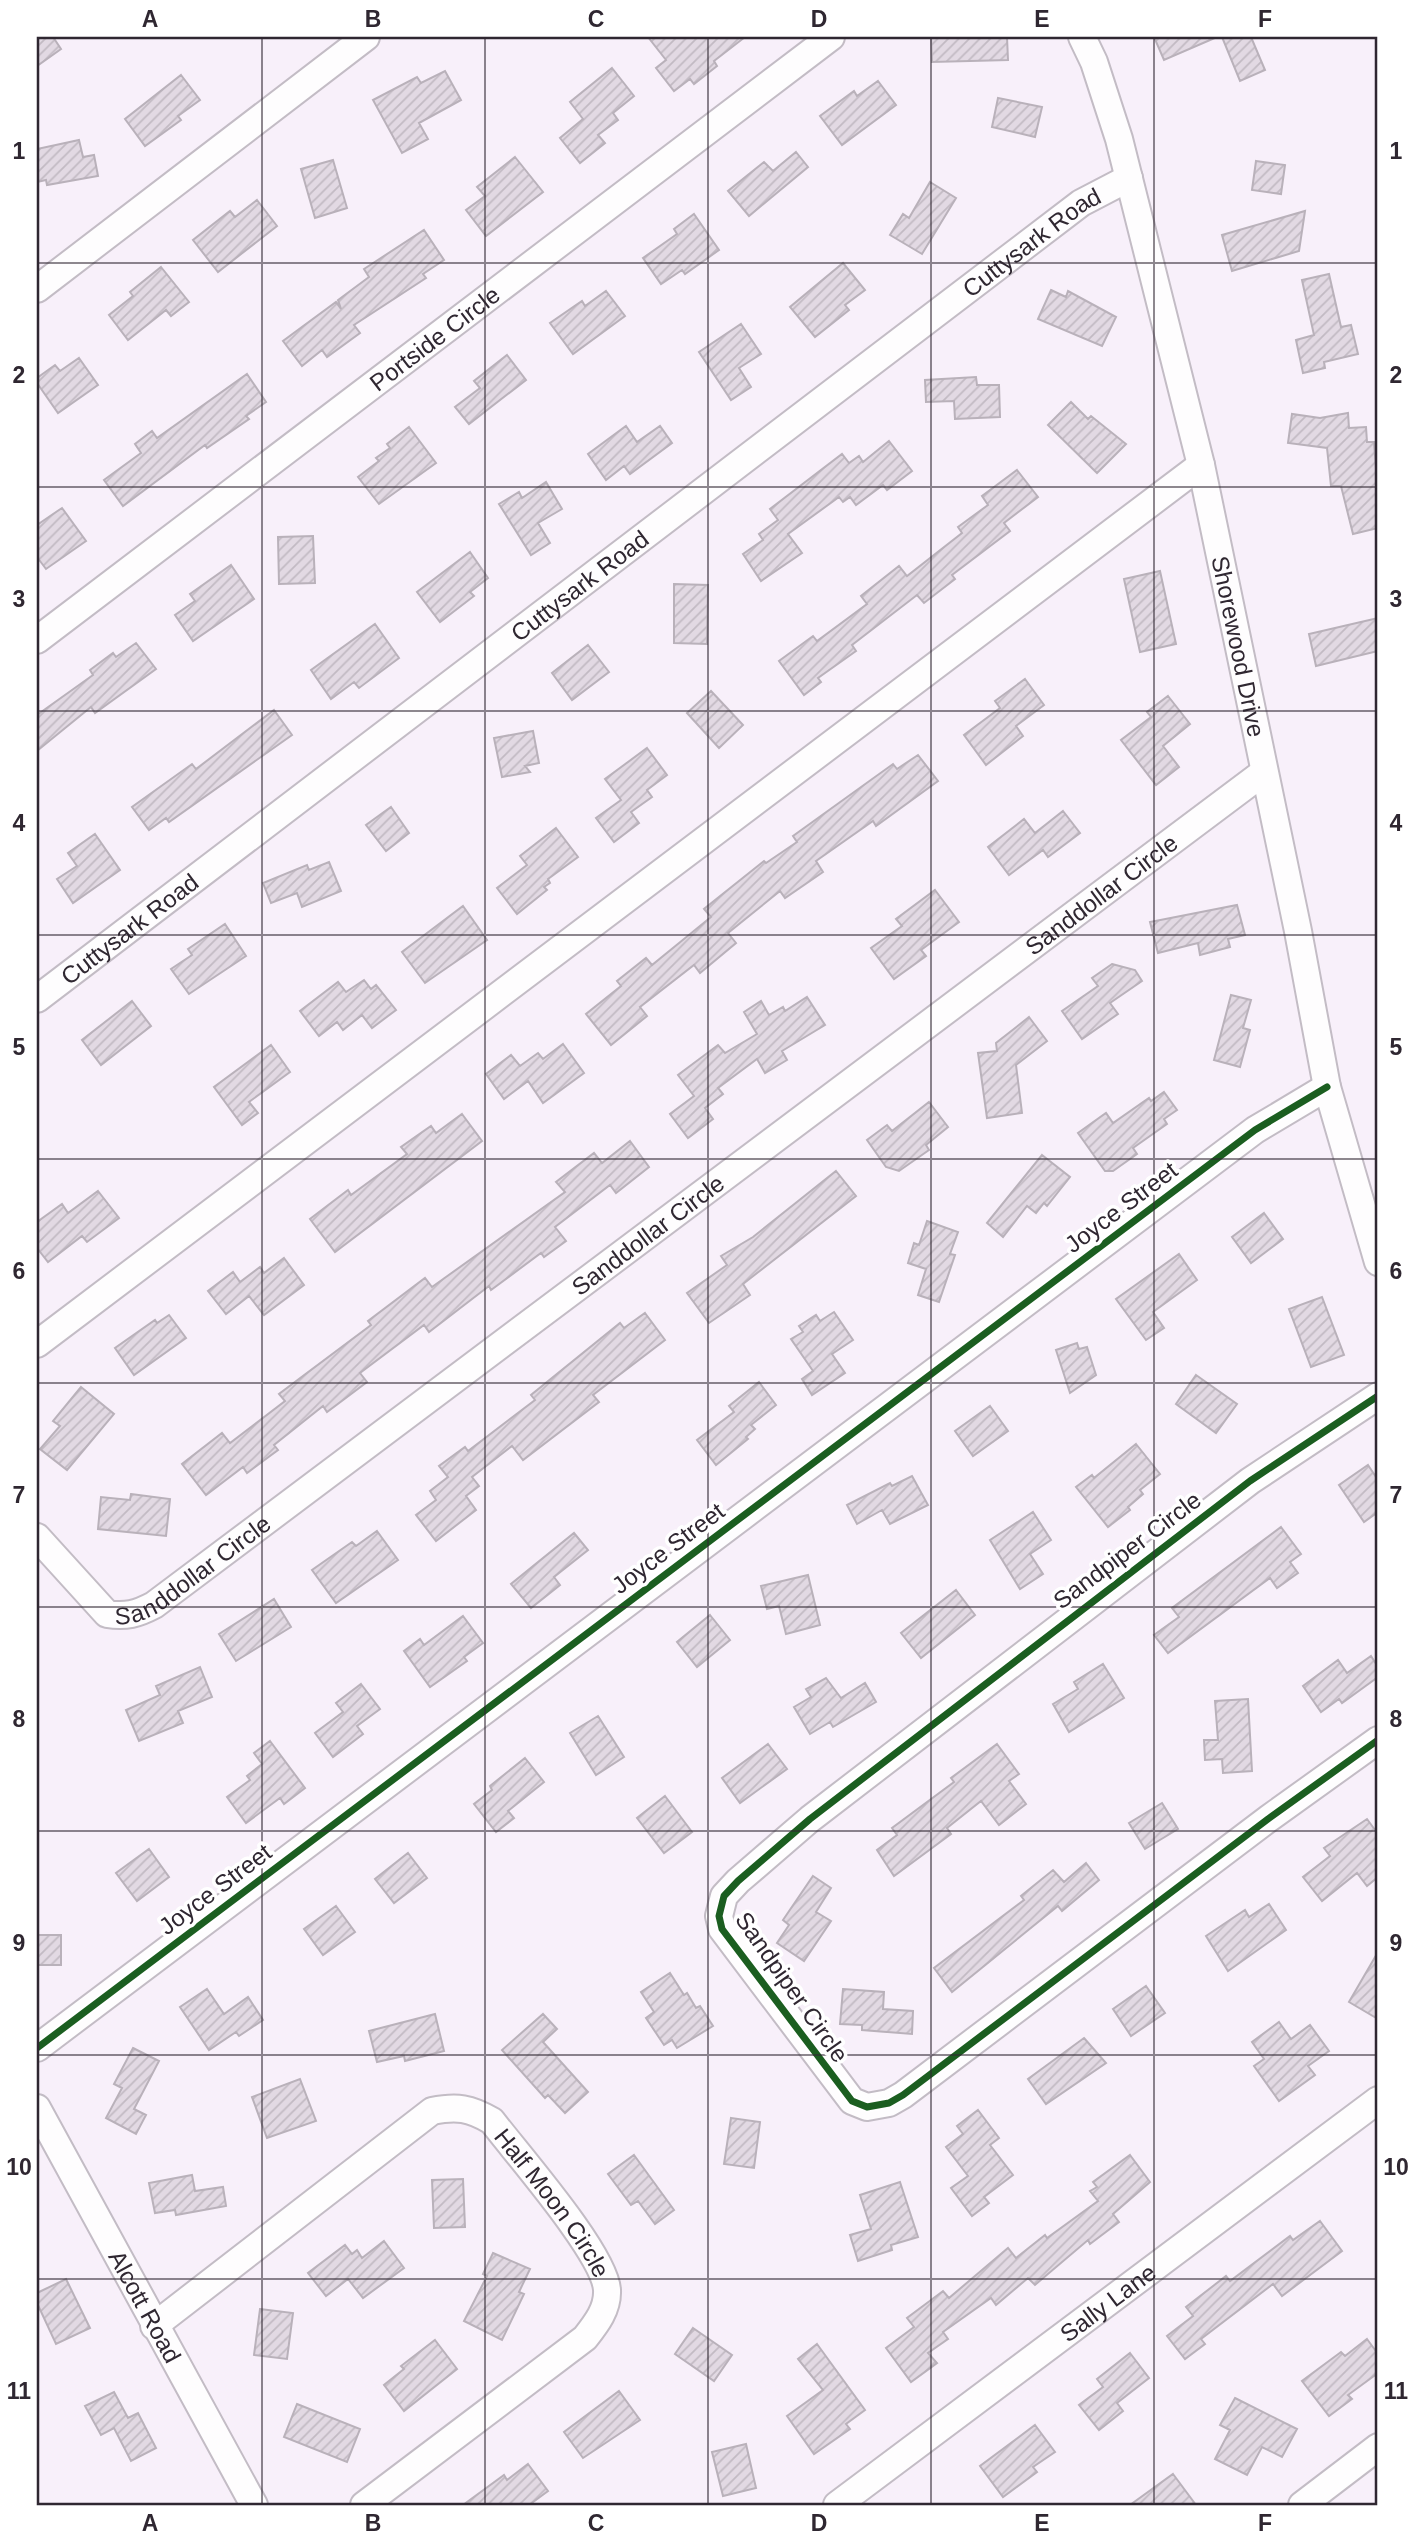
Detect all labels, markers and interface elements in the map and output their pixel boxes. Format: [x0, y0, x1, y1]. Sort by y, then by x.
text: A [142, 6, 158, 32]
text: B [365, 6, 381, 32]
text: C [588, 6, 604, 32]
text: D [811, 6, 827, 32]
text: E [1034, 6, 1050, 32]
text: F [1258, 6, 1272, 32]
text: 1 [13, 138, 26, 164]
text: 1 [1390, 138, 1403, 164]
street label: Cuttysark Road [957, 182, 1105, 302]
street label: Portside Circle [364, 280, 505, 396]
text: 2 [13, 362, 25, 388]
text: 2 [1390, 362, 1402, 388]
street label: Cuttysark Road [505, 525, 653, 646]
street label: Shorewood Drive [1207, 553, 1271, 739]
text: 3 [13, 586, 25, 612]
text: 3 [1390, 586, 1402, 612]
text: 4 [13, 810, 26, 836]
text: 4 [1390, 810, 1403, 836]
street label: Sanddollar Circle [1020, 829, 1182, 960]
street label: Cuttysark Road [55, 868, 203, 990]
text: 5 [13, 1034, 26, 1060]
text: 5 [1390, 1034, 1403, 1060]
street label: Joyce Street [1060, 1156, 1183, 1258]
street label: Sanddollar Circle [566, 1169, 729, 1300]
text: 6 [13, 1258, 25, 1284]
text: 6 [1390, 1258, 1402, 1284]
text: 7 [13, 1482, 25, 1508]
text: 7 [1390, 1482, 1402, 1508]
street label: Sandpiper Circle [1048, 1486, 1206, 1614]
street label: Joyce Street [607, 1497, 730, 1599]
street label: Sanddollar Circle [114, 1509, 275, 1629]
text: 8 [13, 1706, 26, 1732]
text: 8 [1390, 1706, 1403, 1732]
street label: Joyce Street [154, 1838, 277, 1940]
street label: Sandpiper Circle [730, 1907, 854, 2067]
text: 9 [13, 1930, 25, 1956]
text: 9 [1390, 1930, 1402, 1956]
street label: Half Moon Circle [489, 2123, 616, 2281]
text: 10 [6, 2154, 32, 2180]
text: 10 [1383, 2154, 1409, 2180]
street label: Alcott Road [104, 2245, 187, 2367]
street label: Sally Lane [1055, 2258, 1161, 2347]
text: 11 [7, 2378, 31, 2404]
text: 11 [1384, 2378, 1408, 2404]
text: A [142, 2510, 158, 2536]
text: B [365, 2510, 381, 2536]
text: C [588, 2510, 604, 2536]
text: D [811, 2510, 827, 2536]
text: E [1034, 2510, 1050, 2536]
text: F [1258, 2510, 1272, 2536]

